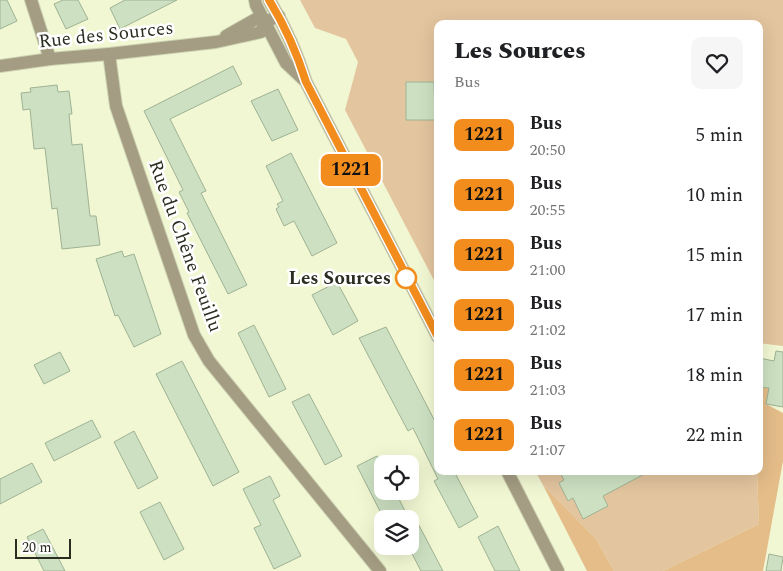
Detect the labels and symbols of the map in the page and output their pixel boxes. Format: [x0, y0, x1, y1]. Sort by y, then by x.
street label: Rue des Sources [37, 14, 175, 56]
line badge: 1221 [316, 154, 386, 186]
street label: Rue du Chêne Feuillu [140, 156, 230, 336]
place label: Les Sources [289, 264, 391, 293]
marker: Les Sources [395, 267, 417, 289]
scale bar [15, 536, 71, 559]

